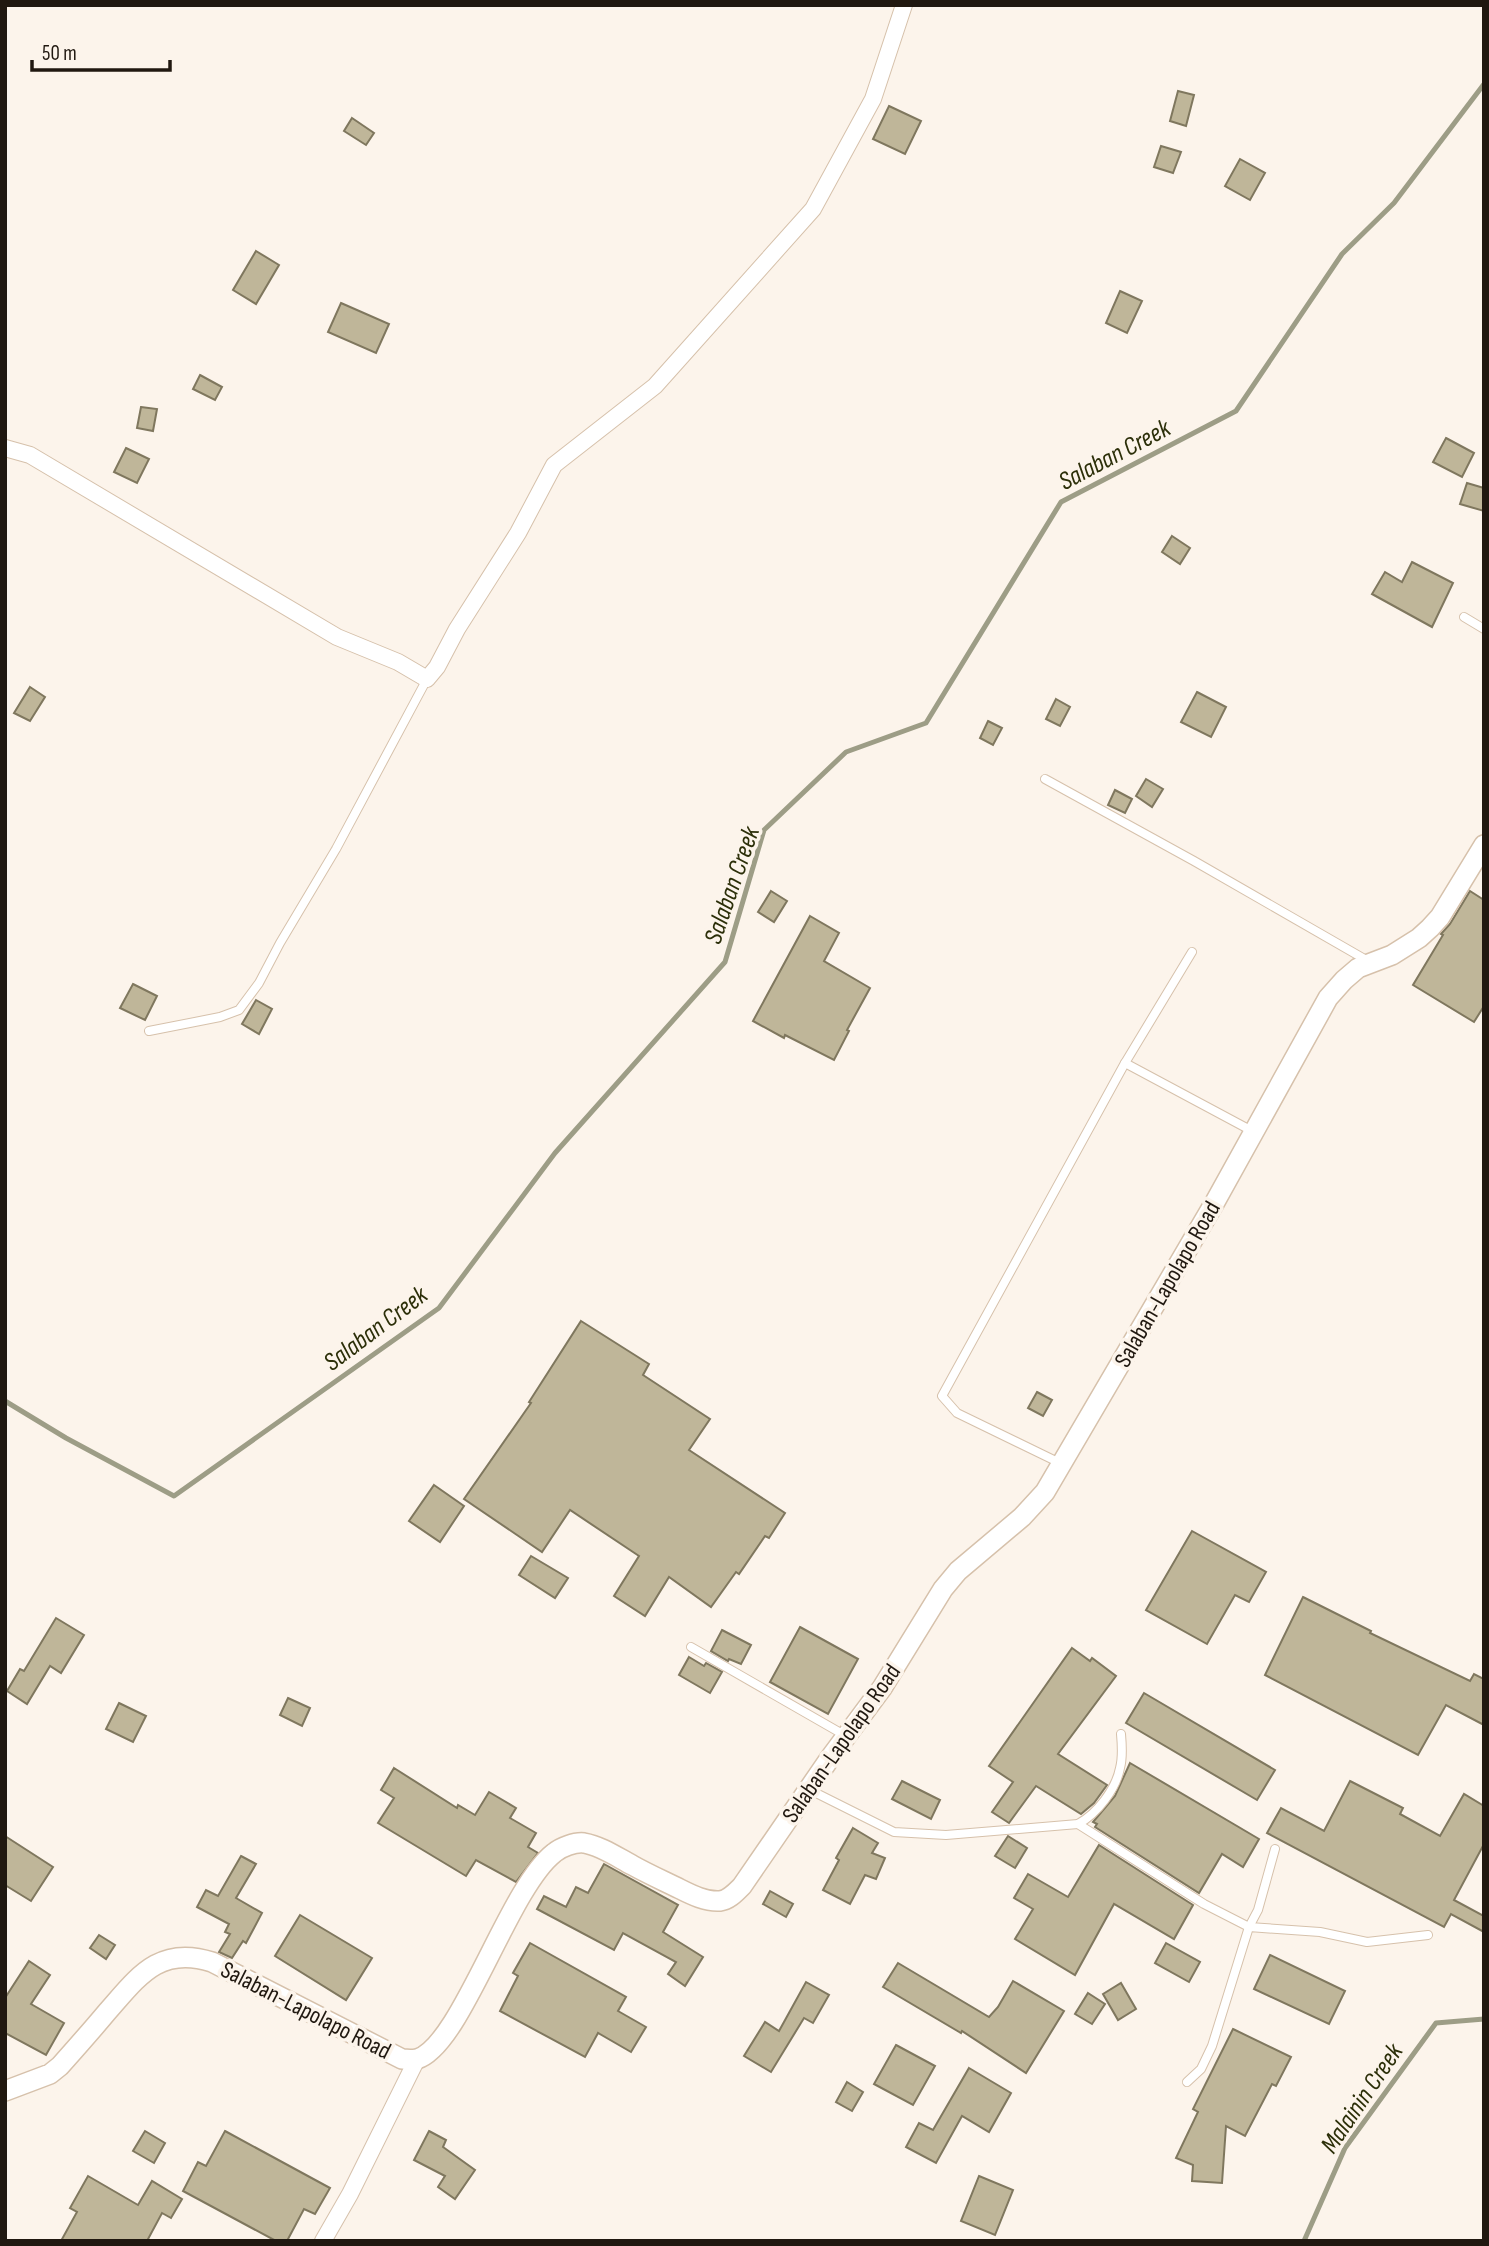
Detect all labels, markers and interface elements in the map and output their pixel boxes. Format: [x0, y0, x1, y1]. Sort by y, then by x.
scale bar [32, 28, 170, 72]
text: 50 m [42, 41, 77, 66]
water label: Salaban Creek [1054, 412, 1177, 498]
water label: Salaban Creek [698, 822, 767, 948]
street label: Salaban-Lapolapo Road [1108, 1196, 1227, 1372]
water label: Salaban Creek [318, 1279, 435, 1378]
street label: Salaban-Lapolapo Road [776, 1658, 907, 1828]
street label: Salaban-Lapolapo Road [216, 1955, 396, 2066]
water label: Malainin Creek [1314, 2037, 1411, 2160]

